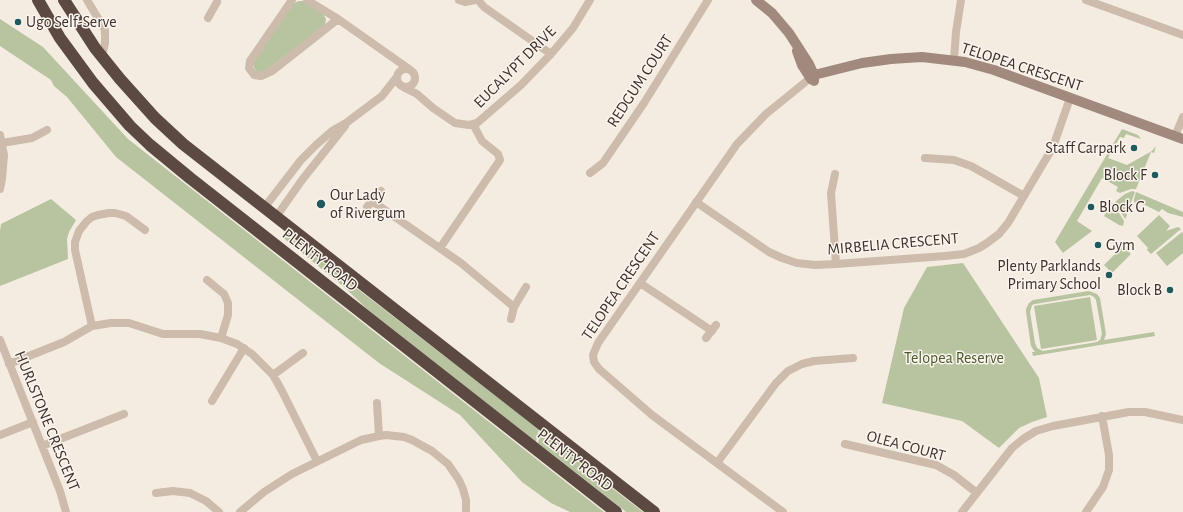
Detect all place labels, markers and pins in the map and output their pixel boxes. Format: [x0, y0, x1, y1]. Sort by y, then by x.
place label: Ugo Self-Serve [26, 12, 117, 32]
marker: Ugo Self-Serve [13, 17, 23, 27]
place label: Staff Carpark [1045, 138, 1126, 158]
marker: Staff Carpark [1129, 143, 1139, 153]
place label: Block F [1104, 165, 1147, 185]
marker: Block F [1150, 170, 1160, 180]
place label: Our Lady of Rivergum [330, 185, 405, 223]
place label: Block G [1099, 197, 1145, 217]
marker: Our Lady of Rivergum [315, 198, 327, 210]
marker: Block G [1086, 202, 1096, 212]
place label: Gym [1106, 235, 1135, 255]
marker: Gym [1093, 240, 1103, 250]
place label: Plenty Parklands Primary School [997, 256, 1101, 294]
marker: Plenty Parklands Primary School [1104, 270, 1114, 280]
place label: Block B [1117, 280, 1162, 300]
marker: Block B [1165, 285, 1175, 295]

